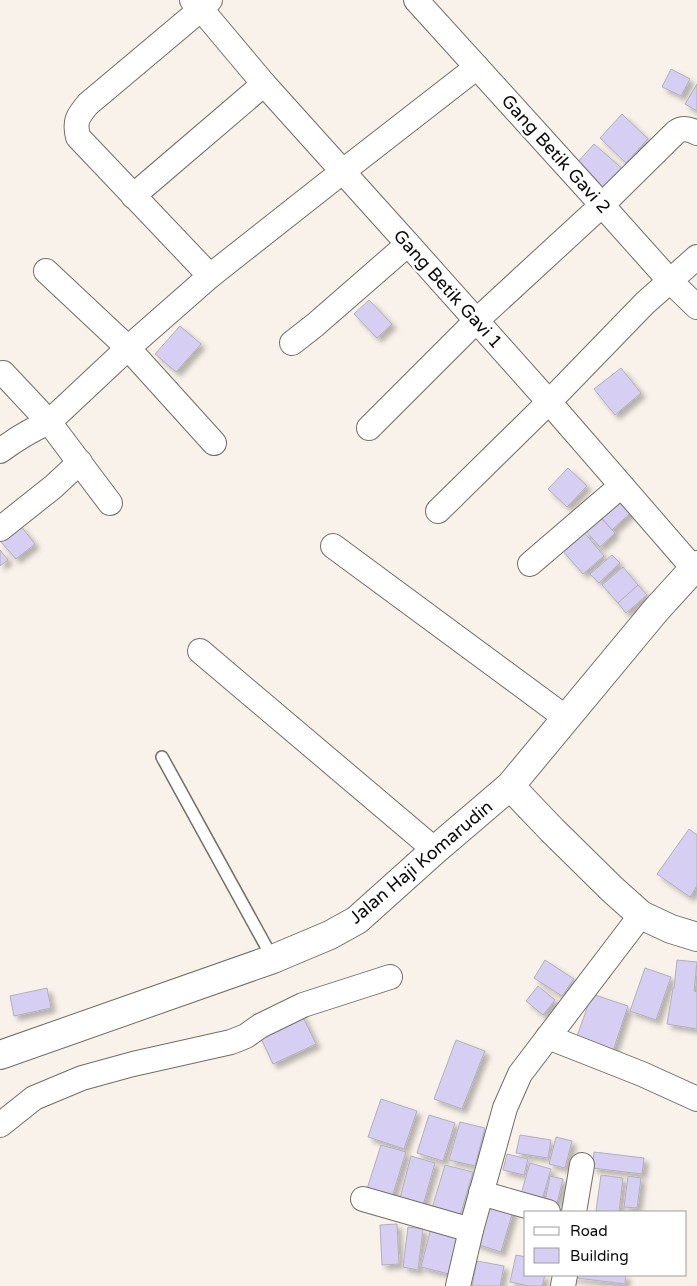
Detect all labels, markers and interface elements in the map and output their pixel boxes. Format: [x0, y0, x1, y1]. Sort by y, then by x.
street label: Gang Betik Gavi 2 [497, 90, 615, 218]
street label: Gang Betik Gavi 1 [389, 225, 507, 353]
street label: Jalan Haji Komarudin [345, 796, 497, 928]
legend [524, 1211, 687, 1276]
text: Road [570, 1222, 608, 1240]
text: Building [570, 1247, 629, 1265]

